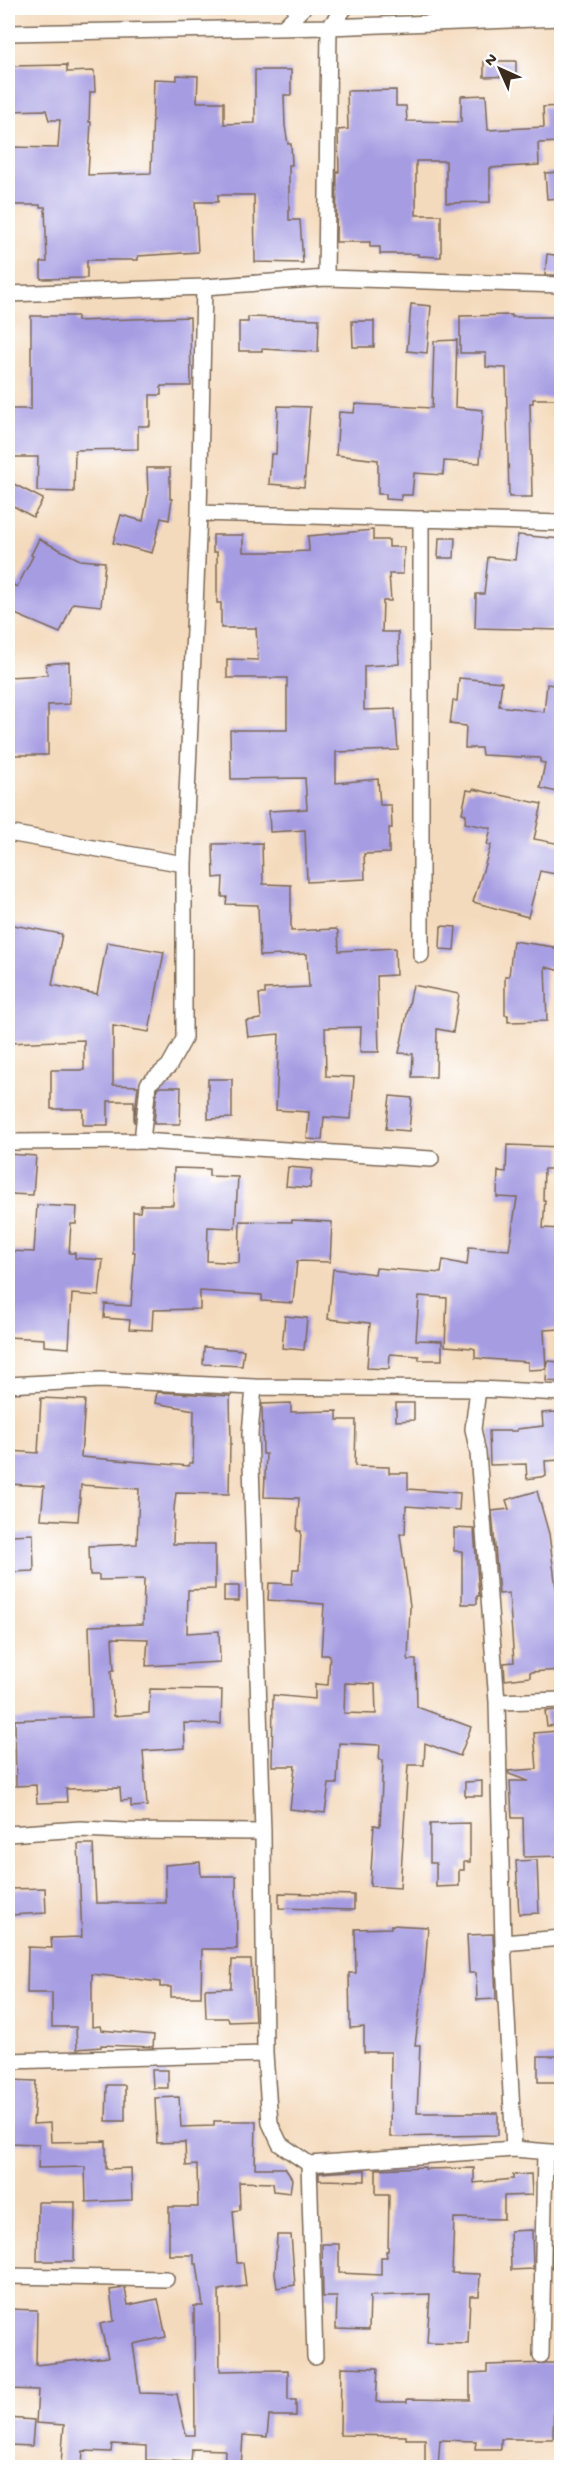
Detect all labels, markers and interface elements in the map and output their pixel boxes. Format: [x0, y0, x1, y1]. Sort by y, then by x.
north arrow [470, 39, 530, 99]
text: N [481, 50, 503, 71]

